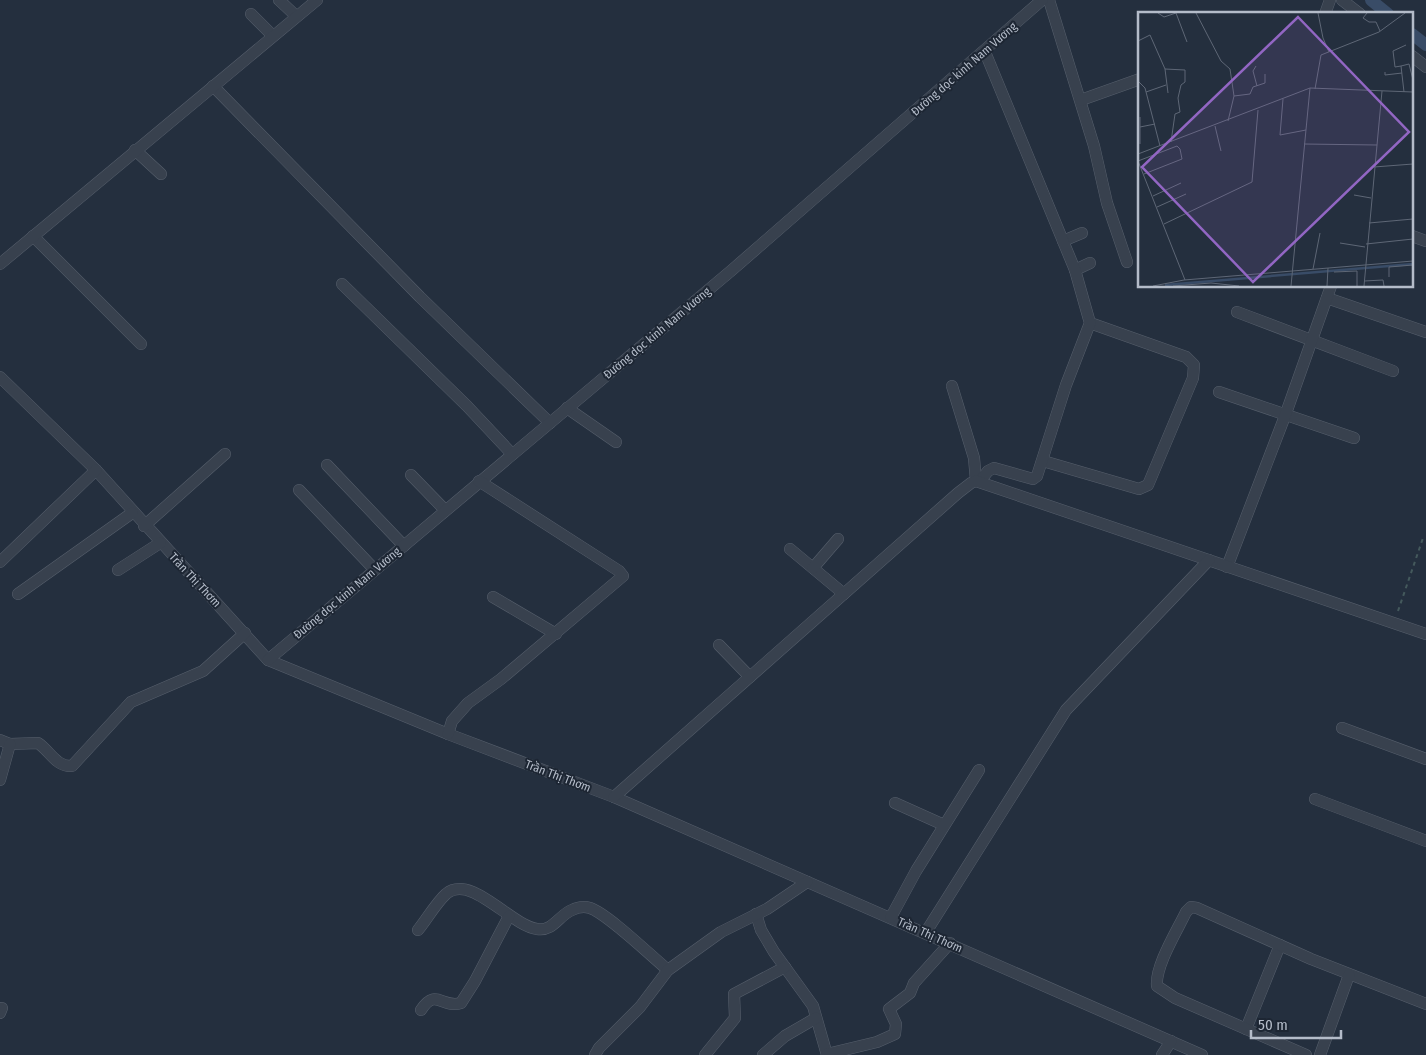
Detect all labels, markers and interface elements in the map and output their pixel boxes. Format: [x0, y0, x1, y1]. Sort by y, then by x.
inset map [1138, 12, 1414, 288]
street label: Đường dọc kinh Nam Vương [908, 19, 1020, 119]
street label: Đường dọc kinh Nam Vương [601, 284, 714, 382]
street label: Đường dọc kinh Nam Vương [291, 544, 404, 642]
street label: Trần Thị Thơm [166, 549, 225, 610]
street label: Trần Thị Thơm [523, 756, 593, 795]
street label: Trần Thị Thơm [895, 914, 965, 956]
scale bar [1251, 1008, 1341, 1040]
text: 50 m [1258, 1016, 1288, 1034]

